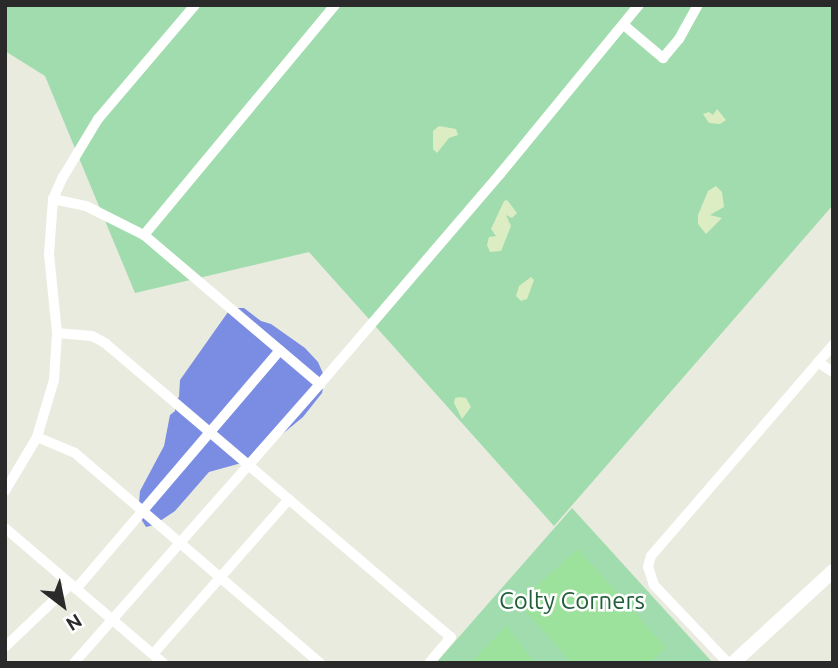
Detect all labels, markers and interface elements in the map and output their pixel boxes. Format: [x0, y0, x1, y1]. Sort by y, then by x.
north arrow [28, 570, 98, 640]
park label: Colty Corners [499, 587, 645, 615]
text: N [62, 610, 86, 636]

